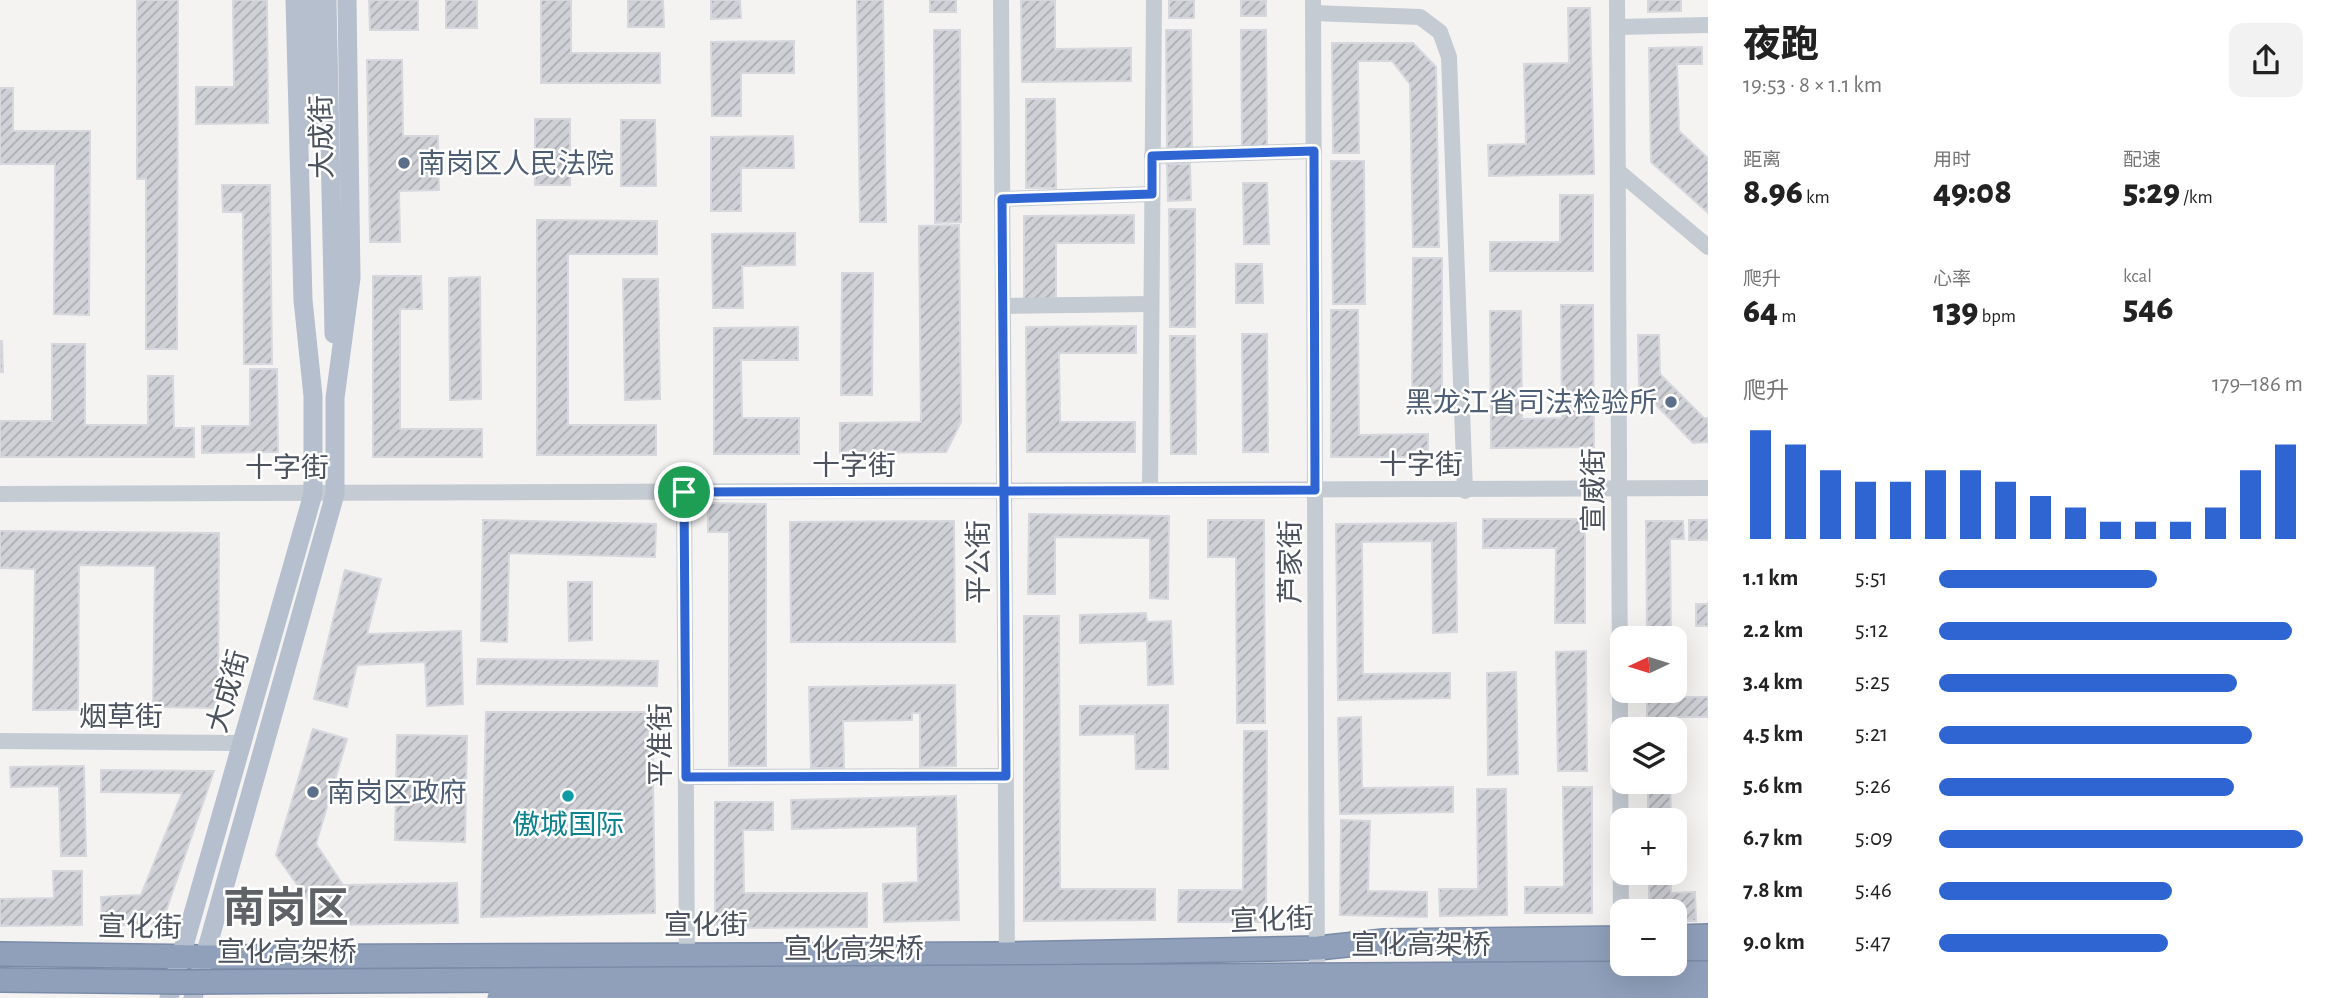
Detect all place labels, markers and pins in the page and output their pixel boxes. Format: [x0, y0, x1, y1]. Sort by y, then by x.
place label: 南岗区人民法院 [418, 149, 614, 179]
marker: 南岗区人民法院 [396, 155, 412, 171]
place label: 黑龙江省司法检验所 [1405, 388, 1657, 418]
marker: 黑龙江省司法检验所 [1663, 394, 1679, 410]
pin [654, 462, 714, 522]
place label: 南岗区政府 [327, 778, 467, 808]
marker: 南岗区政府 [305, 784, 321, 800]
marker: 傲城国际 [560, 788, 576, 804]
place label: 傲城国际 [512, 810, 624, 840]

